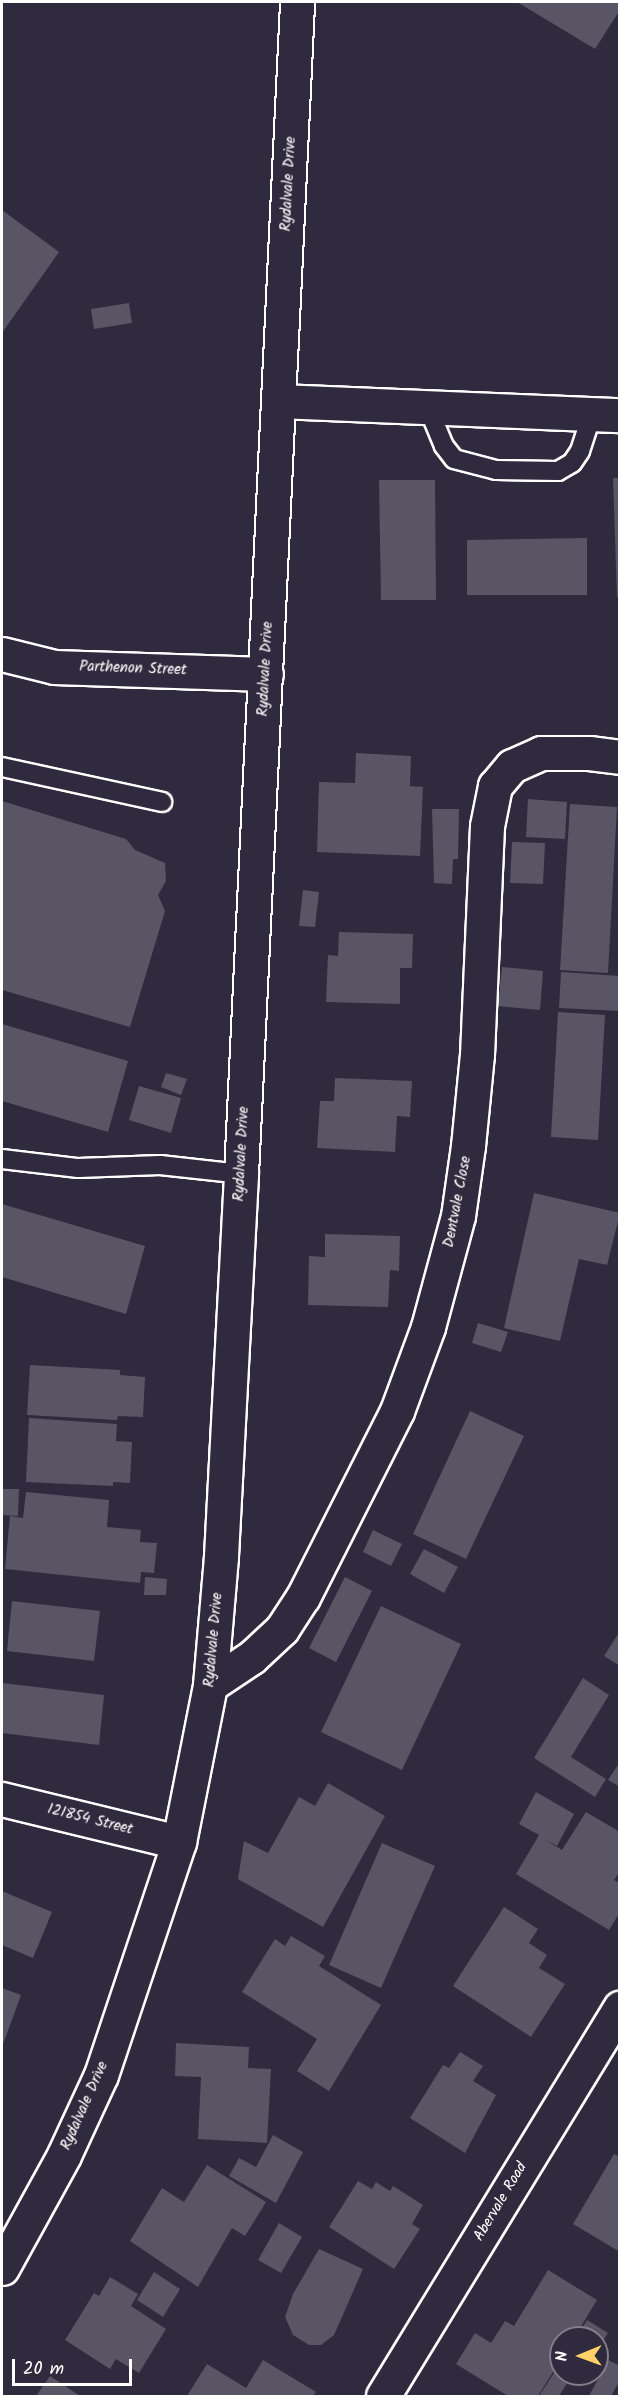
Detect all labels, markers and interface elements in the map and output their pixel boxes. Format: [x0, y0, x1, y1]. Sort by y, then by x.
street label: Rydalvale Drive [278, 136, 300, 232]
street label: Rydalvale Drive [255, 621, 277, 717]
street label: Parthenon Street [79, 658, 187, 680]
street label: Rydalvale Drive [231, 1106, 253, 1202]
street label: Dentvale Close [440, 1155, 476, 1249]
street label: Rydalvale Drive [201, 1592, 227, 1688]
street label: 121854 Street [45, 1801, 135, 1839]
street label: Rydalvale Drive [57, 2059, 113, 2153]
street label: Abervale Road [470, 2159, 532, 2245]
north arrow [549, 2326, 609, 2386]
scale bar [15, 2347, 135, 2385]
text: N [550, 2351, 575, 2362]
text: 20 m [23, 2355, 64, 2384]

